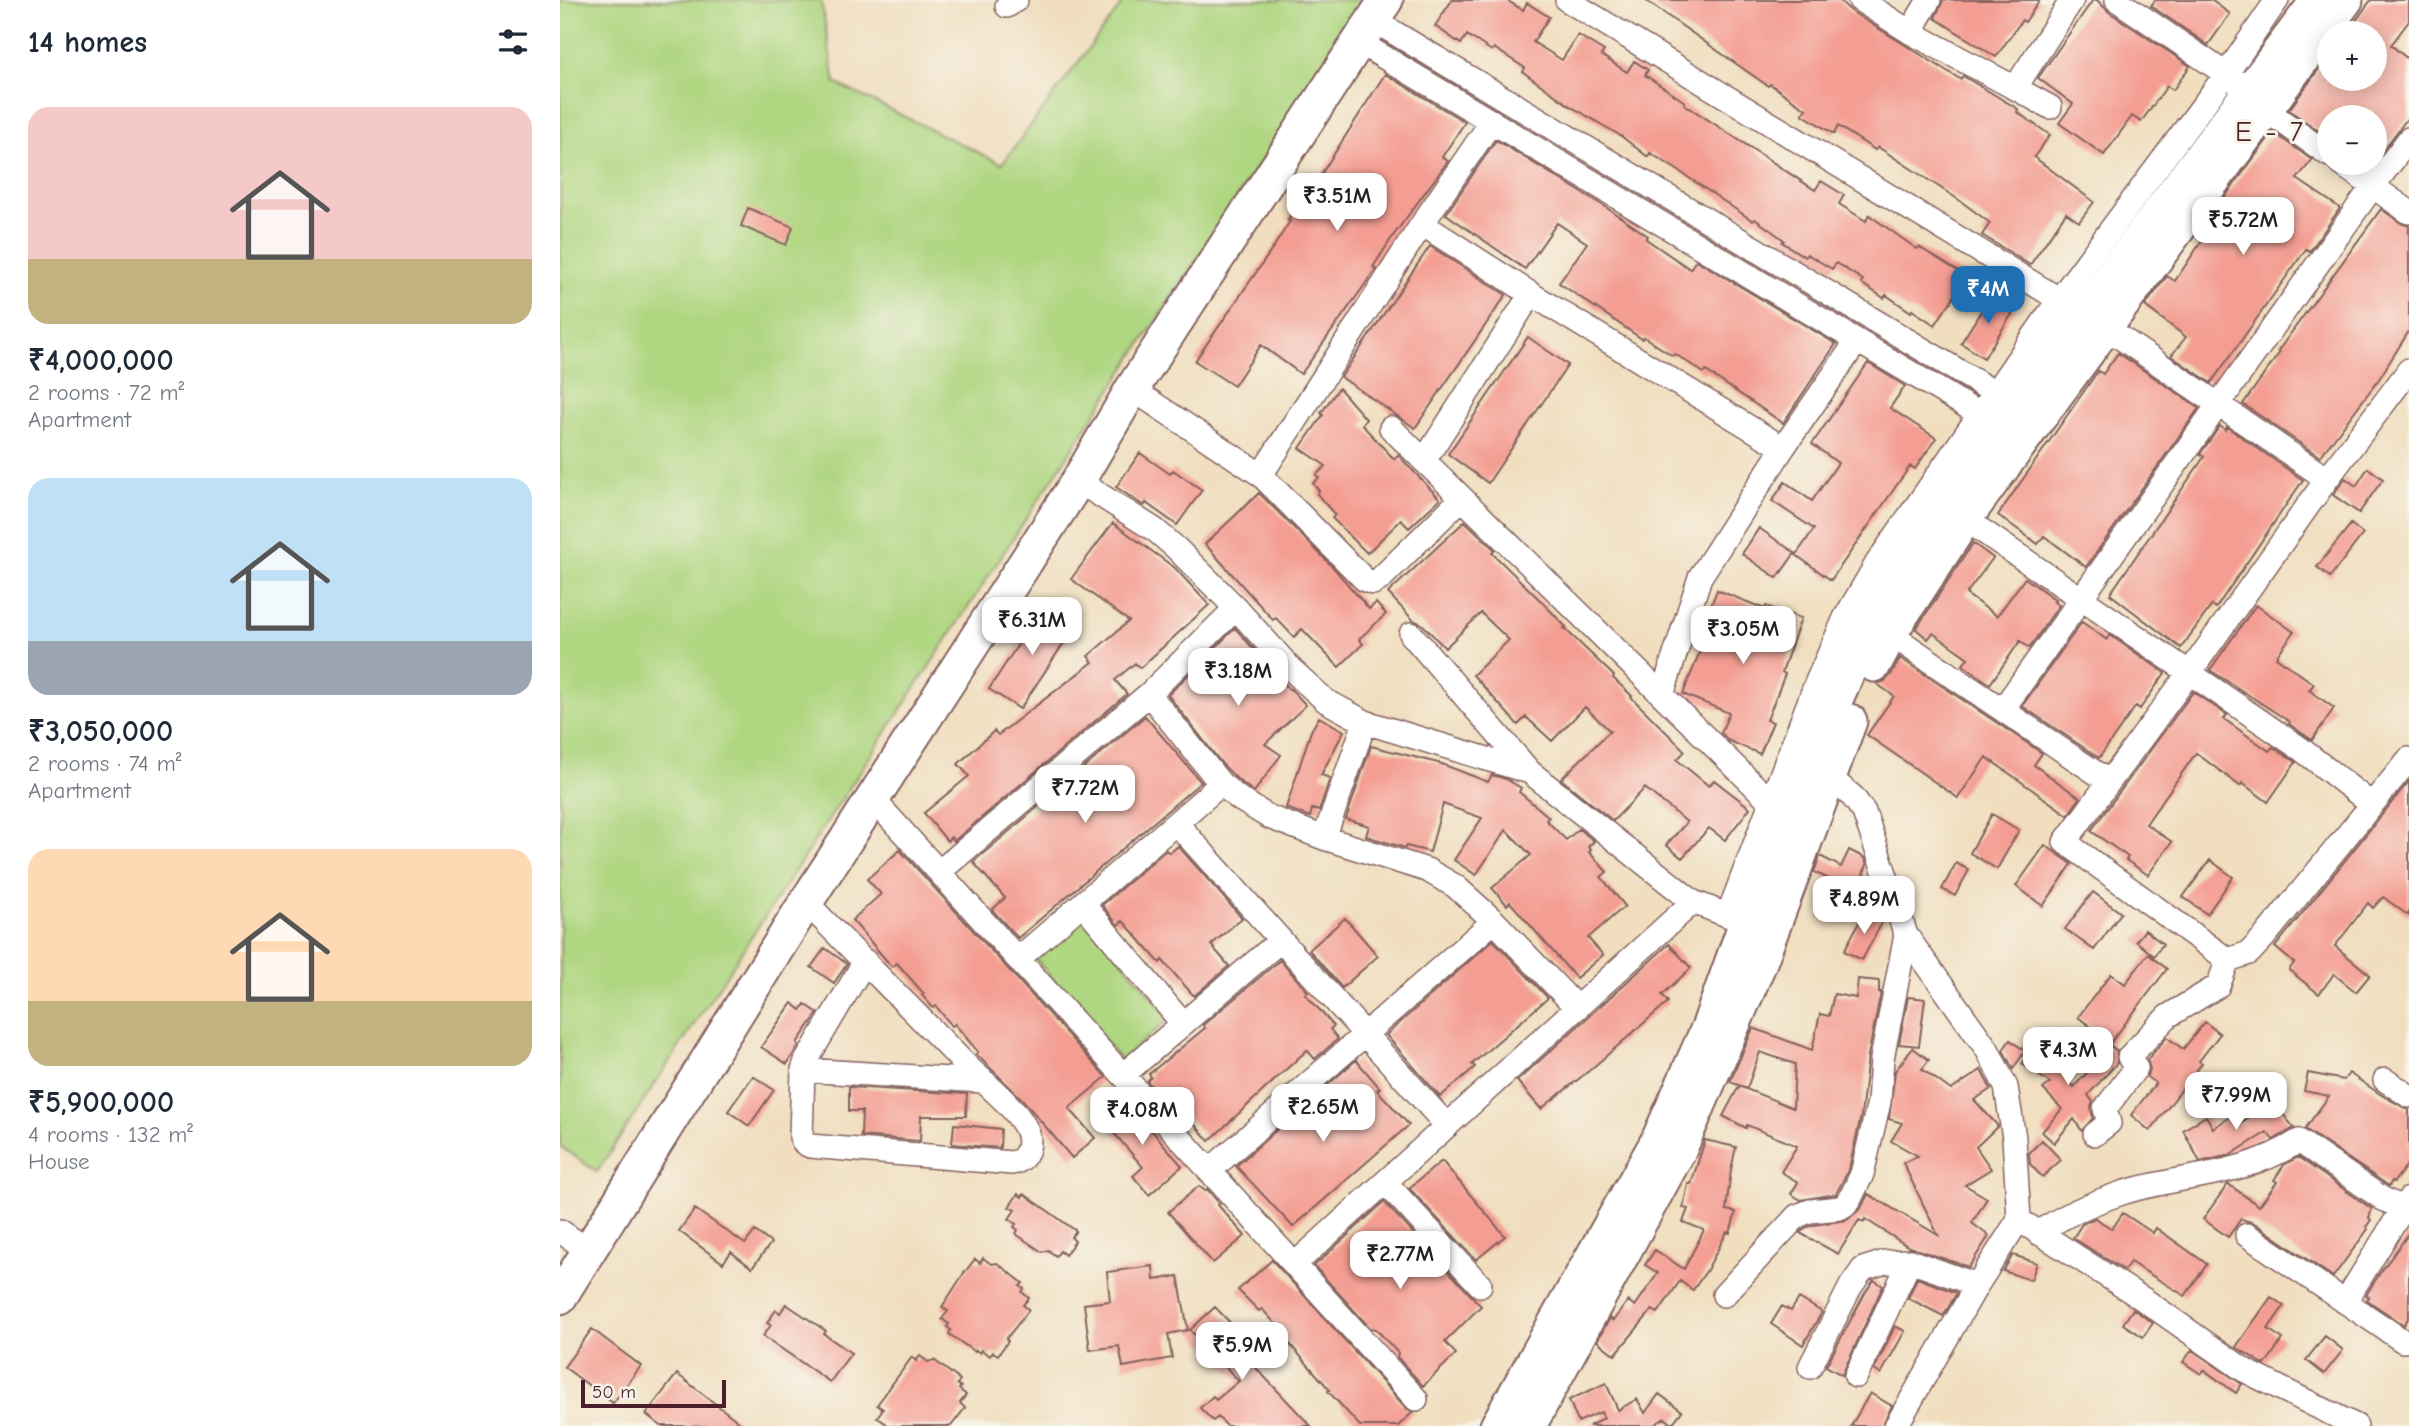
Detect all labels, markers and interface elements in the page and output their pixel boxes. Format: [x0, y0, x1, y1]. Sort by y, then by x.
map controls [2317, 21, 2387, 175]
button: + [2317, 21, 2387, 91]
icon: filters [494, 23, 532, 61]
text: 14 homes [28, 25, 147, 60]
button: − [2317, 105, 2387, 175]
district label: E - 7 [2235, 116, 2305, 148]
icon: home [217, 152, 343, 278]
pin: ₹3.51M [1280, 174, 1394, 233]
text: ₹3.51M [1303, 182, 1371, 209]
pin: ₹5.72M [2186, 198, 2300, 257]
text: ₹5.72M [2208, 206, 2278, 233]
pin: ₹4M [1954, 266, 2022, 326]
text: ₹4M [1967, 275, 2009, 302]
text: ₹4,000,000 [28, 343, 174, 378]
text: 2 rooms · 72 m² [28, 379, 184, 406]
text: Apartment [28, 406, 131, 433]
icon: home [217, 523, 343, 649]
pin: ₹6.31M [975, 598, 1089, 657]
text: ₹6.31M [998, 606, 1066, 633]
pin: ₹3.05M [1686, 606, 1800, 666]
text: ₹3.05M [1707, 615, 1779, 642]
pin: ₹3.18M [1181, 648, 1295, 708]
text: ₹3.18M [1204, 657, 1272, 684]
text: ₹3,050,000 [28, 714, 173, 749]
text: 2 rooms · 74 m² [28, 750, 181, 777]
pin: ₹7.72M [1028, 766, 1142, 825]
text: ₹7.72M [1051, 774, 1119, 801]
text: Apartment [28, 777, 131, 804]
pin: ₹4.89M [1807, 876, 1921, 936]
text: ₹4.89M [1829, 885, 1899, 912]
icon: home [217, 894, 343, 1020]
pin: ₹4.3M [2019, 1028, 2117, 1087]
text: ₹4.3M [2039, 1036, 2097, 1063]
pin: ₹7.99M [2179, 1072, 2293, 1132]
text: ₹7.99M [2201, 1081, 2271, 1108]
pin: ₹2.65M [1266, 1084, 1380, 1144]
text: ₹5,900,000 [28, 1085, 174, 1120]
pin: ₹4.08M [1085, 1088, 1199, 1147]
text: ₹2.65M [1287, 1093, 1359, 1120]
text: ₹4.08M [1106, 1096, 1178, 1123]
text: 4 rooms · 132 m² [28, 1121, 193, 1148]
text: House [28, 1148, 90, 1175]
pin: ₹2.77M [1343, 1232, 1457, 1291]
text: ₹2.77M [1366, 1240, 1434, 1267]
pin: ₹5.9M [1193, 1322, 1291, 1382]
text: ₹5.9M [1212, 1331, 1272, 1358]
scale bar [581, 1377, 726, 1409]
text: 50 m [592, 1381, 636, 1403]

